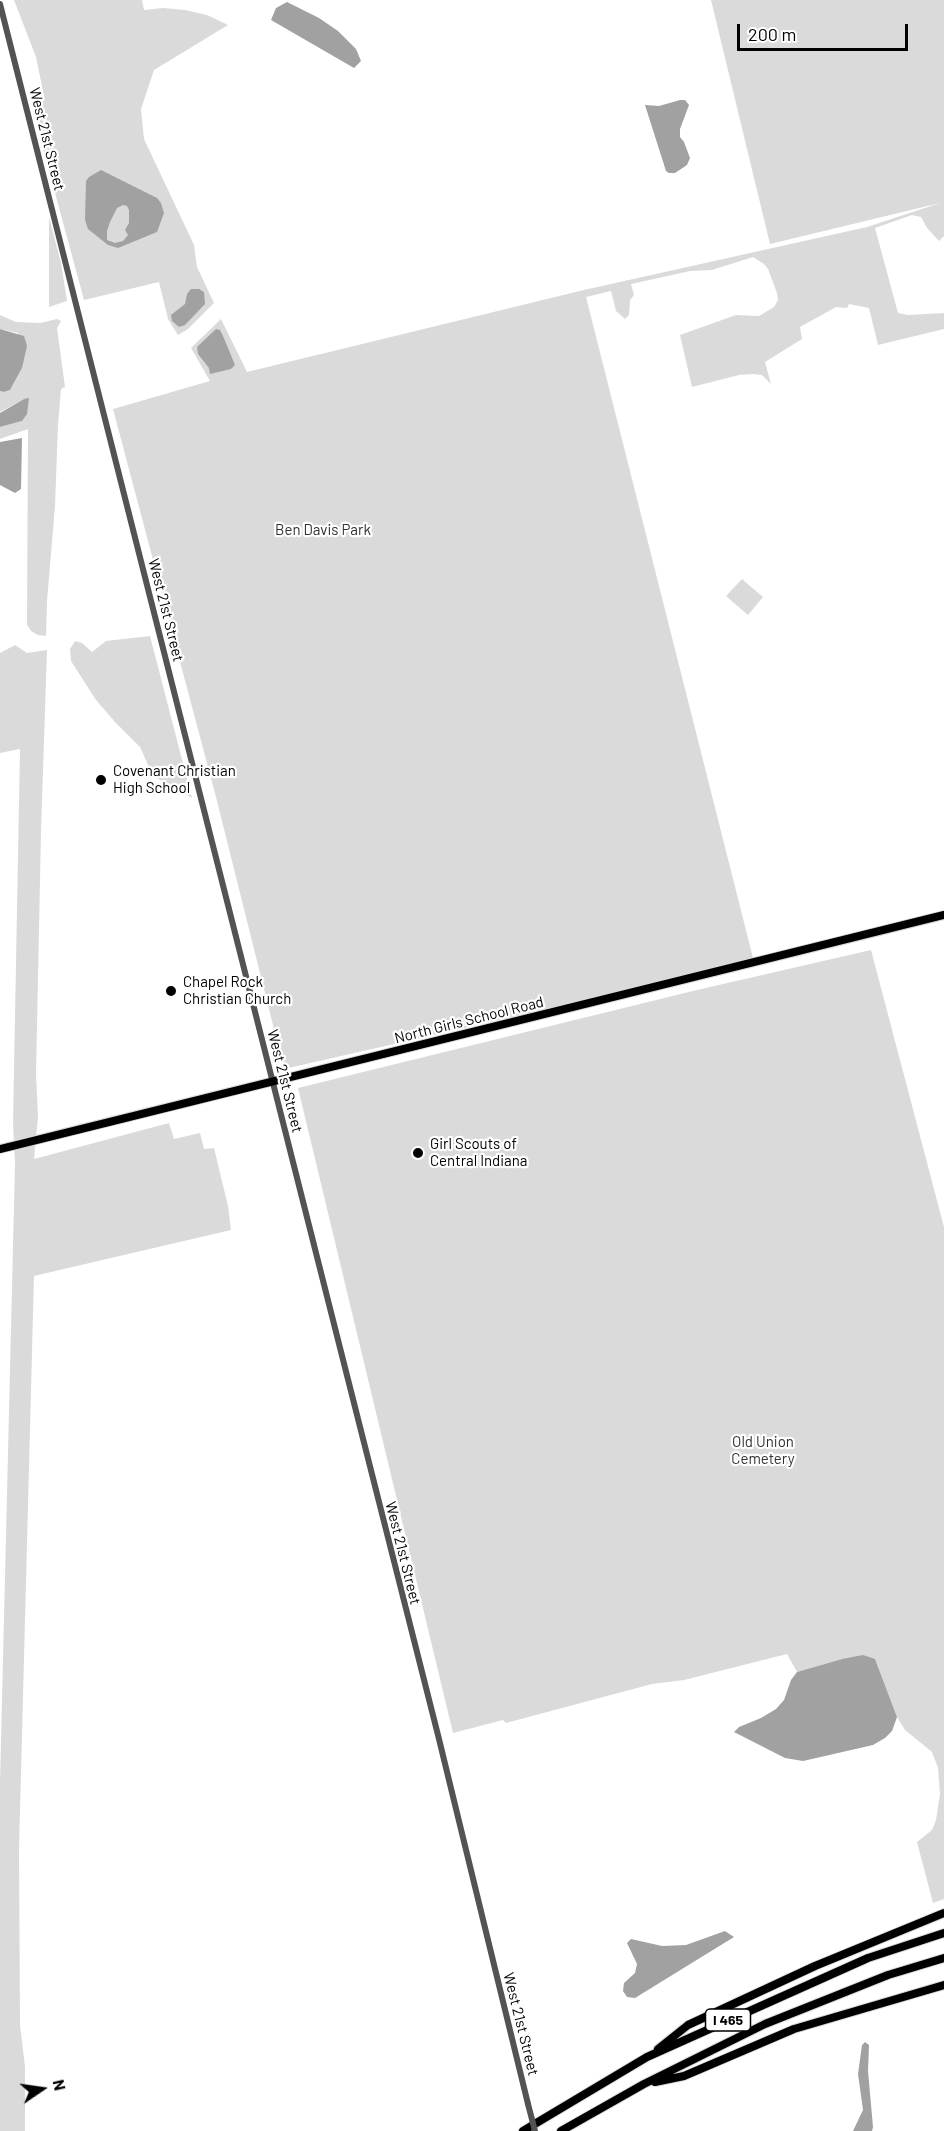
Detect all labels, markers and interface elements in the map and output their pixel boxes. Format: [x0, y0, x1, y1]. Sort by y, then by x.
scale bar [740, 12, 911, 50]
text: 200 m [748, 23, 796, 45]
street label: West 21st Street [25, 86, 69, 192]
park label: Ben Davis Park [275, 521, 371, 539]
street label: West 21st Street [144, 557, 188, 663]
place label: Covenant Christian High School [113, 762, 236, 797]
marker: Covenant Christian High School [94, 773, 108, 787]
place label: Chapel Rock Christian Church [183, 973, 291, 1008]
marker: Chapel Rock Christian Church [164, 984, 178, 998]
street label: North Girls School Road [393, 993, 545, 1047]
street label: West 21st Street [263, 1028, 307, 1134]
place label: Girl Scouts of Central Indiana [430, 1135, 527, 1170]
marker: Girl Scouts of Central Indiana [411, 1146, 425, 1160]
park label: Old Union Cemetery [731, 1433, 795, 1468]
street label: West 21st Street [381, 1500, 425, 1606]
street label: West 21st Street [499, 1971, 543, 2077]
road number: I 465 [706, 2009, 750, 2031]
north arrow [12, 2059, 72, 2119]
text: N [50, 2078, 70, 2092]

